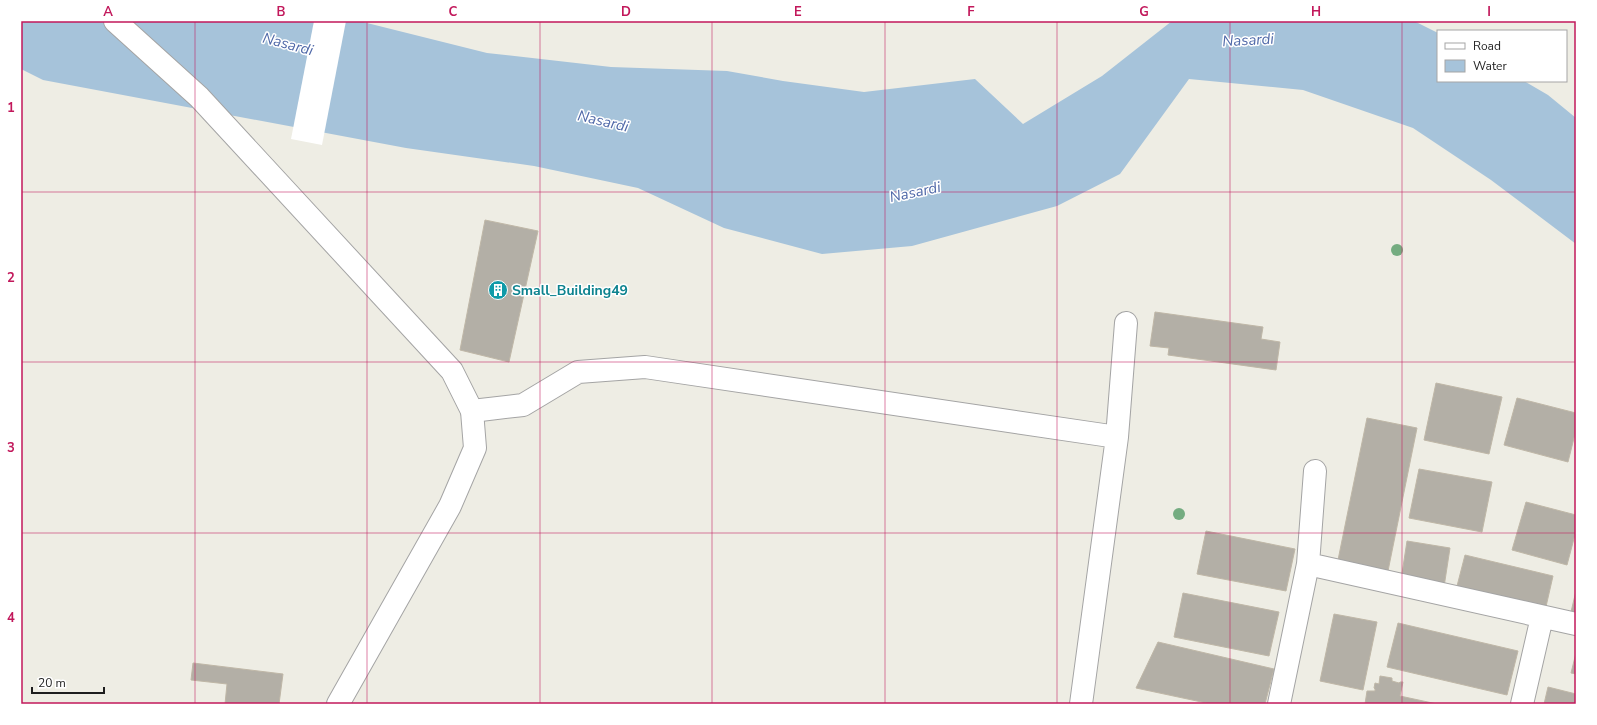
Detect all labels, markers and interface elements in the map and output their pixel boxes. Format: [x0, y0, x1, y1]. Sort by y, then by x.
text: A [103, 3, 113, 21]
text: B [277, 3, 286, 21]
text: C [449, 3, 458, 21]
text: D [621, 3, 631, 21]
text: E [794, 3, 802, 21]
text: F [967, 3, 975, 21]
text: G [1139, 3, 1149, 21]
text: H [1311, 3, 1321, 21]
text: I [1487, 3, 1491, 21]
water label: Nasardi [260, 28, 316, 60]
water label: Nasardi [1222, 29, 1275, 51]
legend [1437, 30, 1567, 82]
text: Road [1473, 38, 1501, 54]
text: Water [1473, 58, 1507, 74]
text: 1 [7, 99, 15, 117]
water label: Nasardi [576, 105, 631, 137]
water label: Nasardi [888, 177, 943, 207]
text: 2 [7, 269, 15, 287]
building icon: Small_Building49 [487, 279, 509, 301]
place label: Small_Building49 [512, 281, 628, 300]
text: 3 [7, 439, 15, 457]
text: 4 [7, 609, 15, 627]
scale bar [32, 669, 104, 695]
text: 20 m [38, 675, 66, 691]

